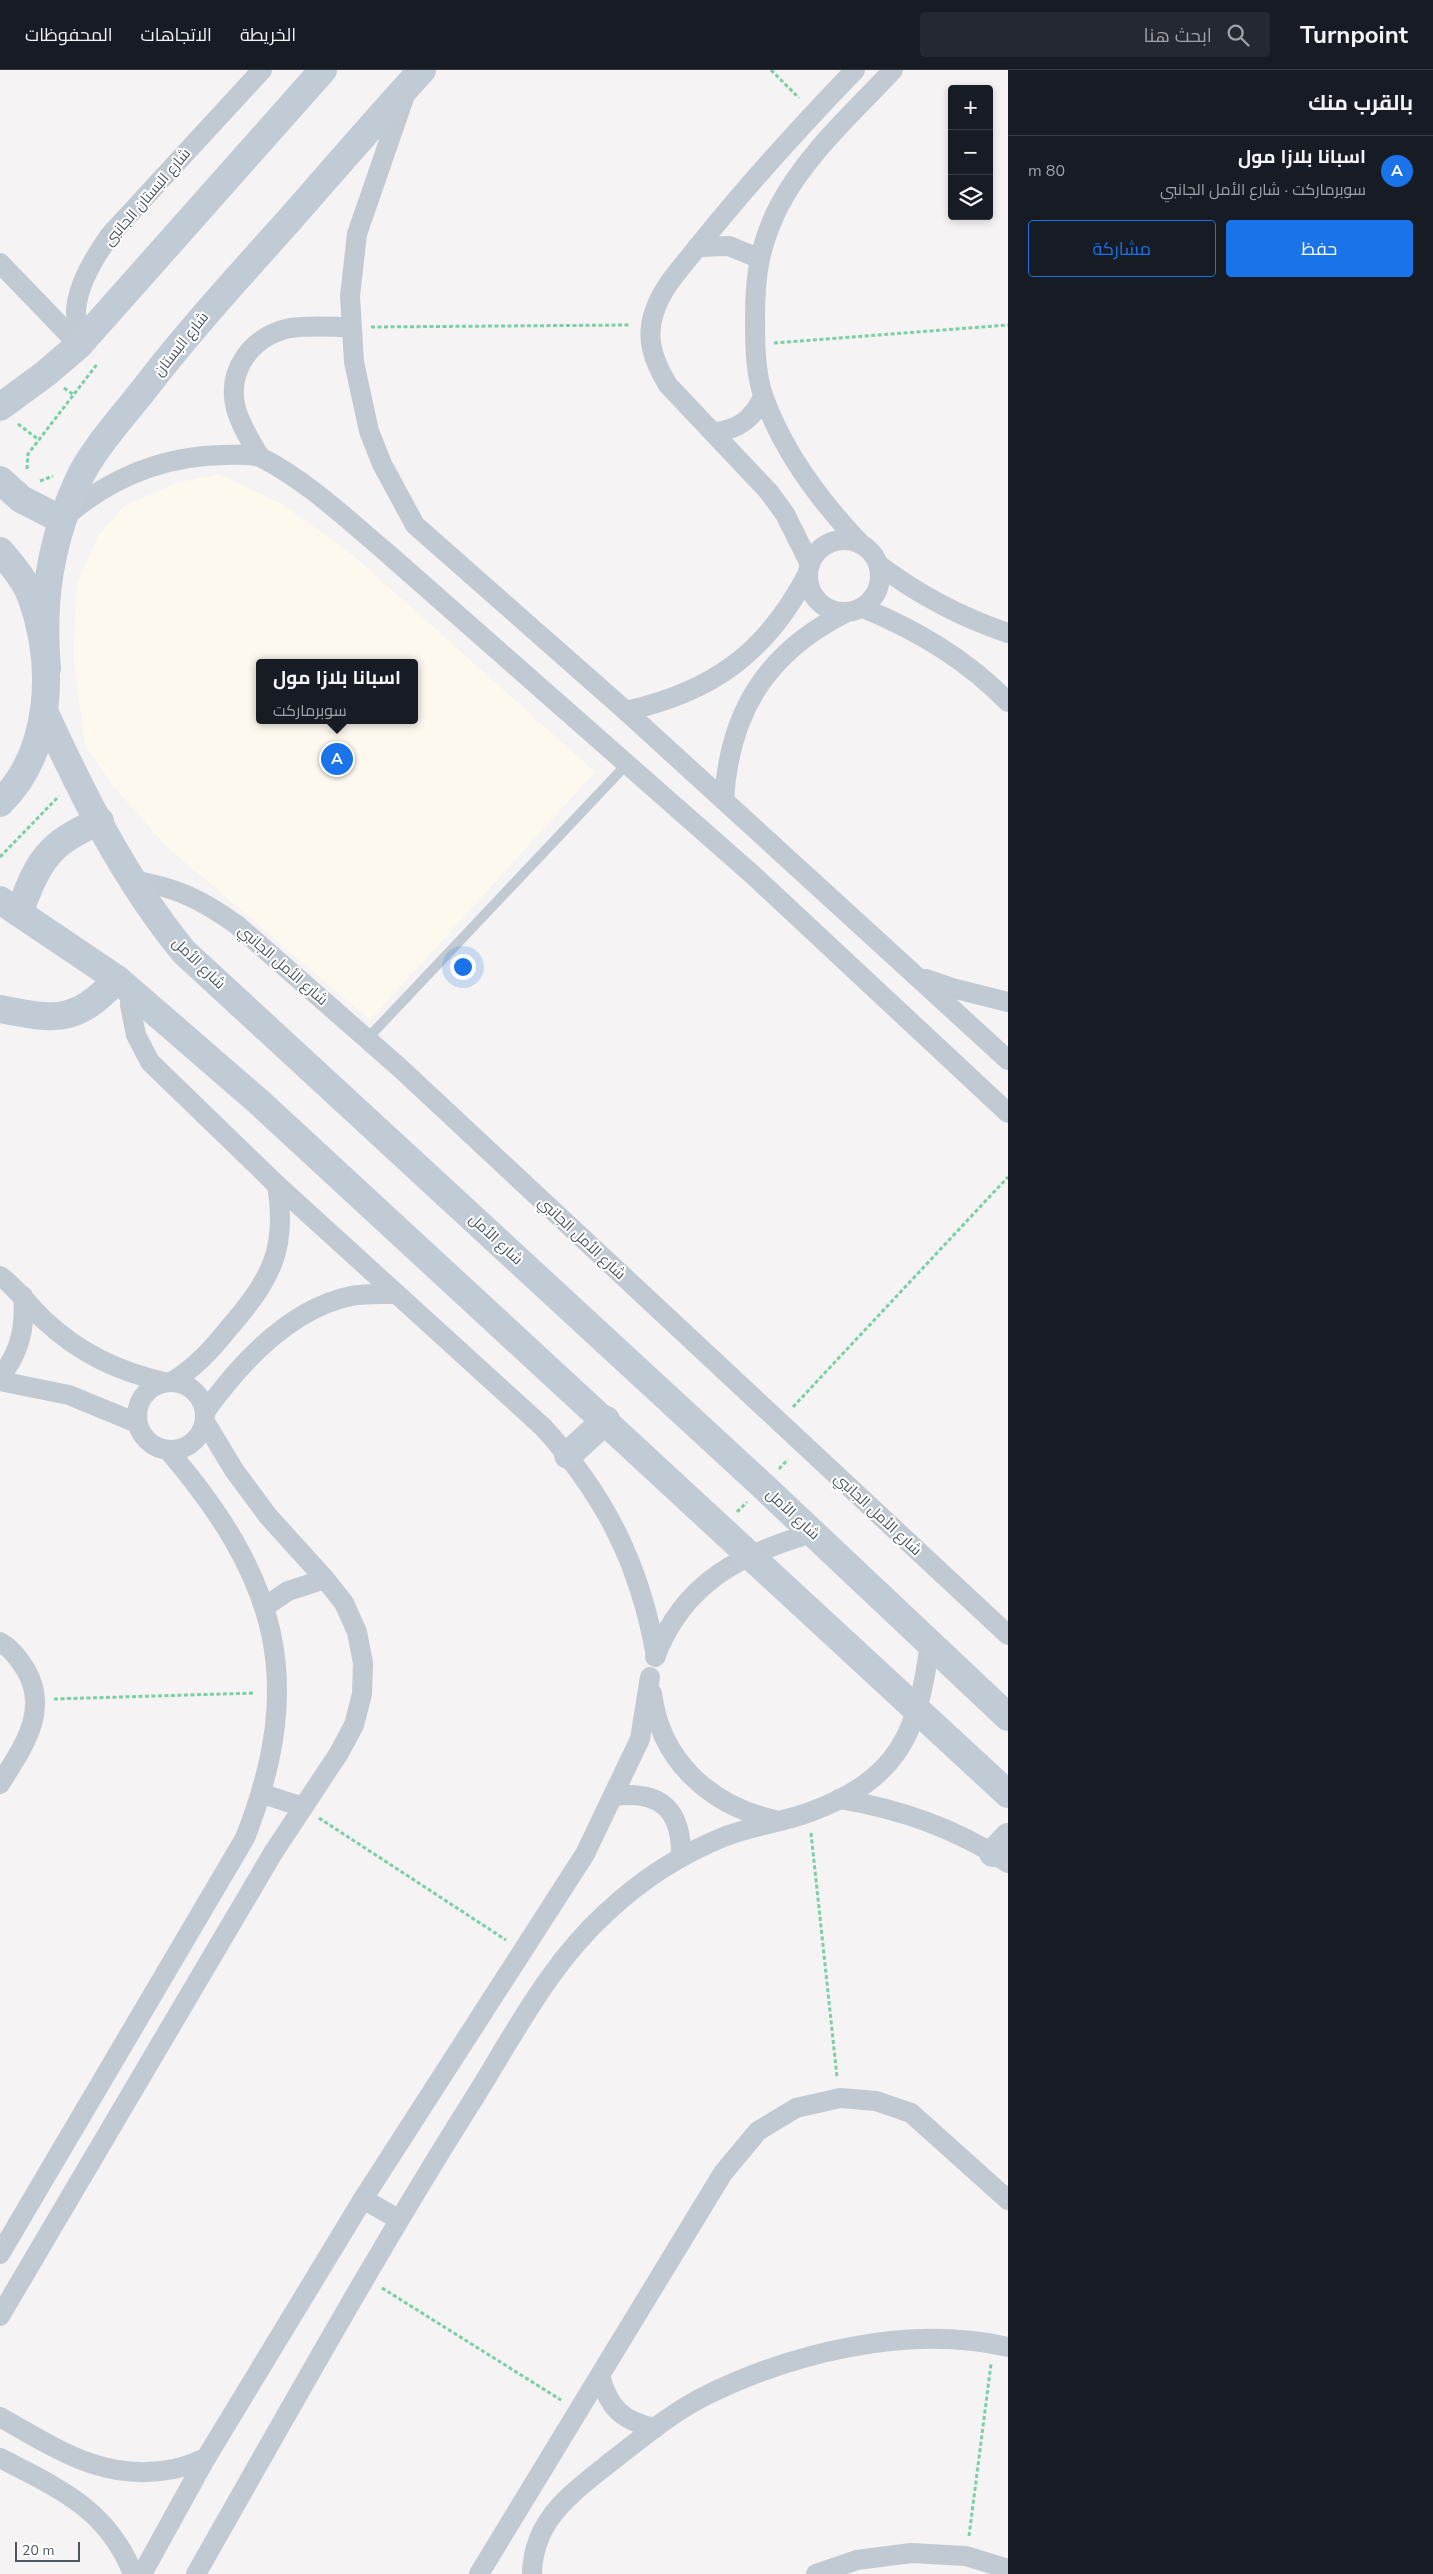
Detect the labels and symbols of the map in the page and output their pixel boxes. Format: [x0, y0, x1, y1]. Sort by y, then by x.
street label: شارع البستان الجانبى [99, 144, 196, 251]
street label: شارع البستان [149, 308, 214, 381]
pin: A [321, 740, 353, 778]
street label: شارع الأمل الجانبي [233, 920, 332, 1011]
street label: شارع الأمل [167, 933, 230, 994]
your location [450, 954, 476, 980]
street label: شارع الأمل الجانبي [533, 1192, 630, 1285]
street label: شارع الأمل [464, 1209, 527, 1270]
street label: شارع الأمل الجانبي [829, 1468, 926, 1561]
street label: شارع الأمل [761, 1484, 824, 1545]
scale bar [15, 2539, 80, 2562]

